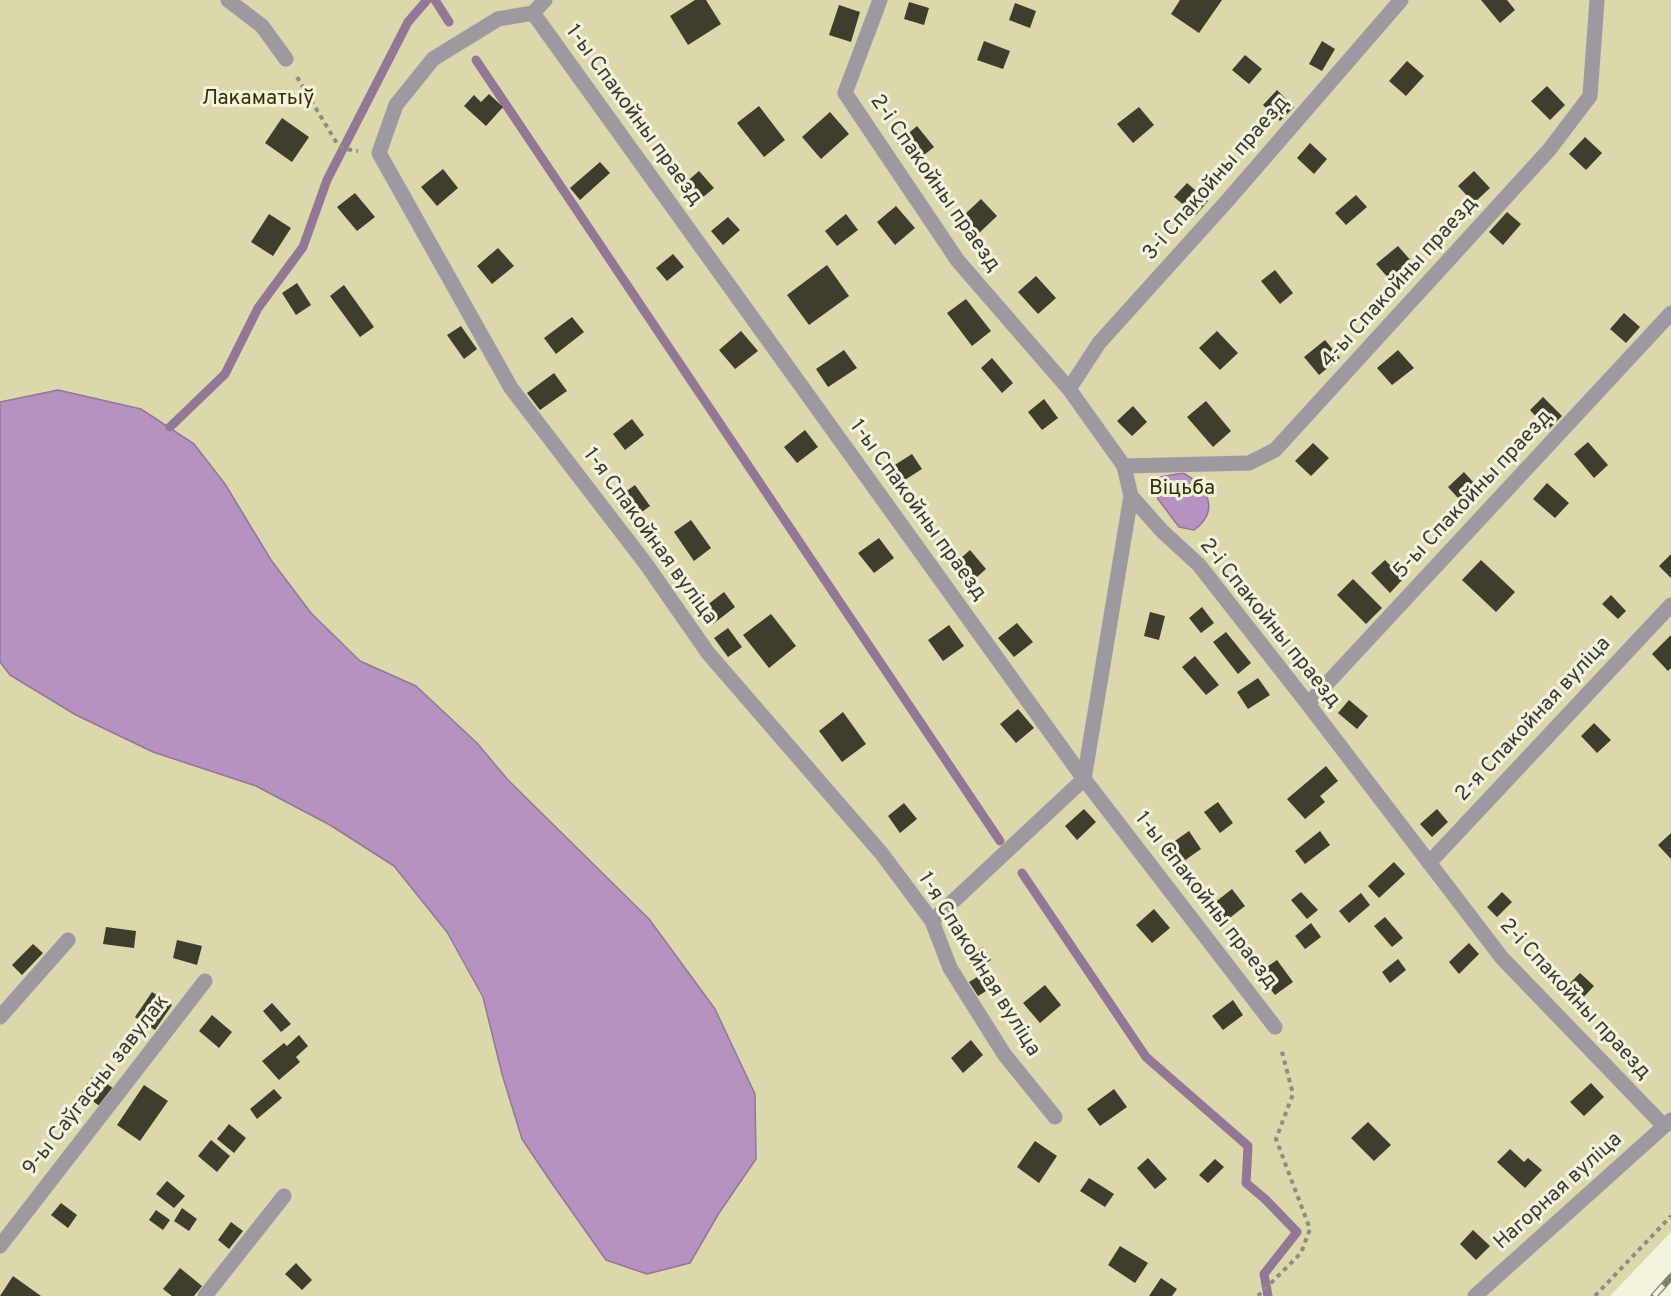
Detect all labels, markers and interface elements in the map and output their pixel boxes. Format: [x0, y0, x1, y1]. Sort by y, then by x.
street label: 1-ы Спакойны праезд [559, 21, 707, 211]
park label: Лакаматыў [202, 87, 314, 113]
street label: 2-і Спакойны праезд [863, 91, 1005, 277]
street label: 3-і Спакойны праезд [1139, 91, 1295, 267]
street label: 4-ы Спакойны праезд [1316, 192, 1484, 374]
street label: 5-ы Спакойны праезд [1389, 405, 1559, 585]
street label: 1-ы Спакойны праезд [843, 416, 991, 606]
street label: 1-я Спакойная вуліца [576, 444, 722, 630]
park label: Віцьба [1149, 477, 1215, 503]
street label: 2-і Спакойны праезд [1193, 534, 1345, 714]
street label: 2-я Спакойная вуліца [1451, 632, 1617, 808]
street label: 1-ы Спакойны праезд [1128, 808, 1282, 994]
street label: 1-я Спакойная вуліца [911, 868, 1045, 1062]
street label: 2-і Спакойны праезд [1493, 914, 1655, 1086]
street label: 9-ы Саўгасны завулак [18, 990, 176, 1182]
street label: Нагорная вуліца [1490, 1128, 1628, 1256]

